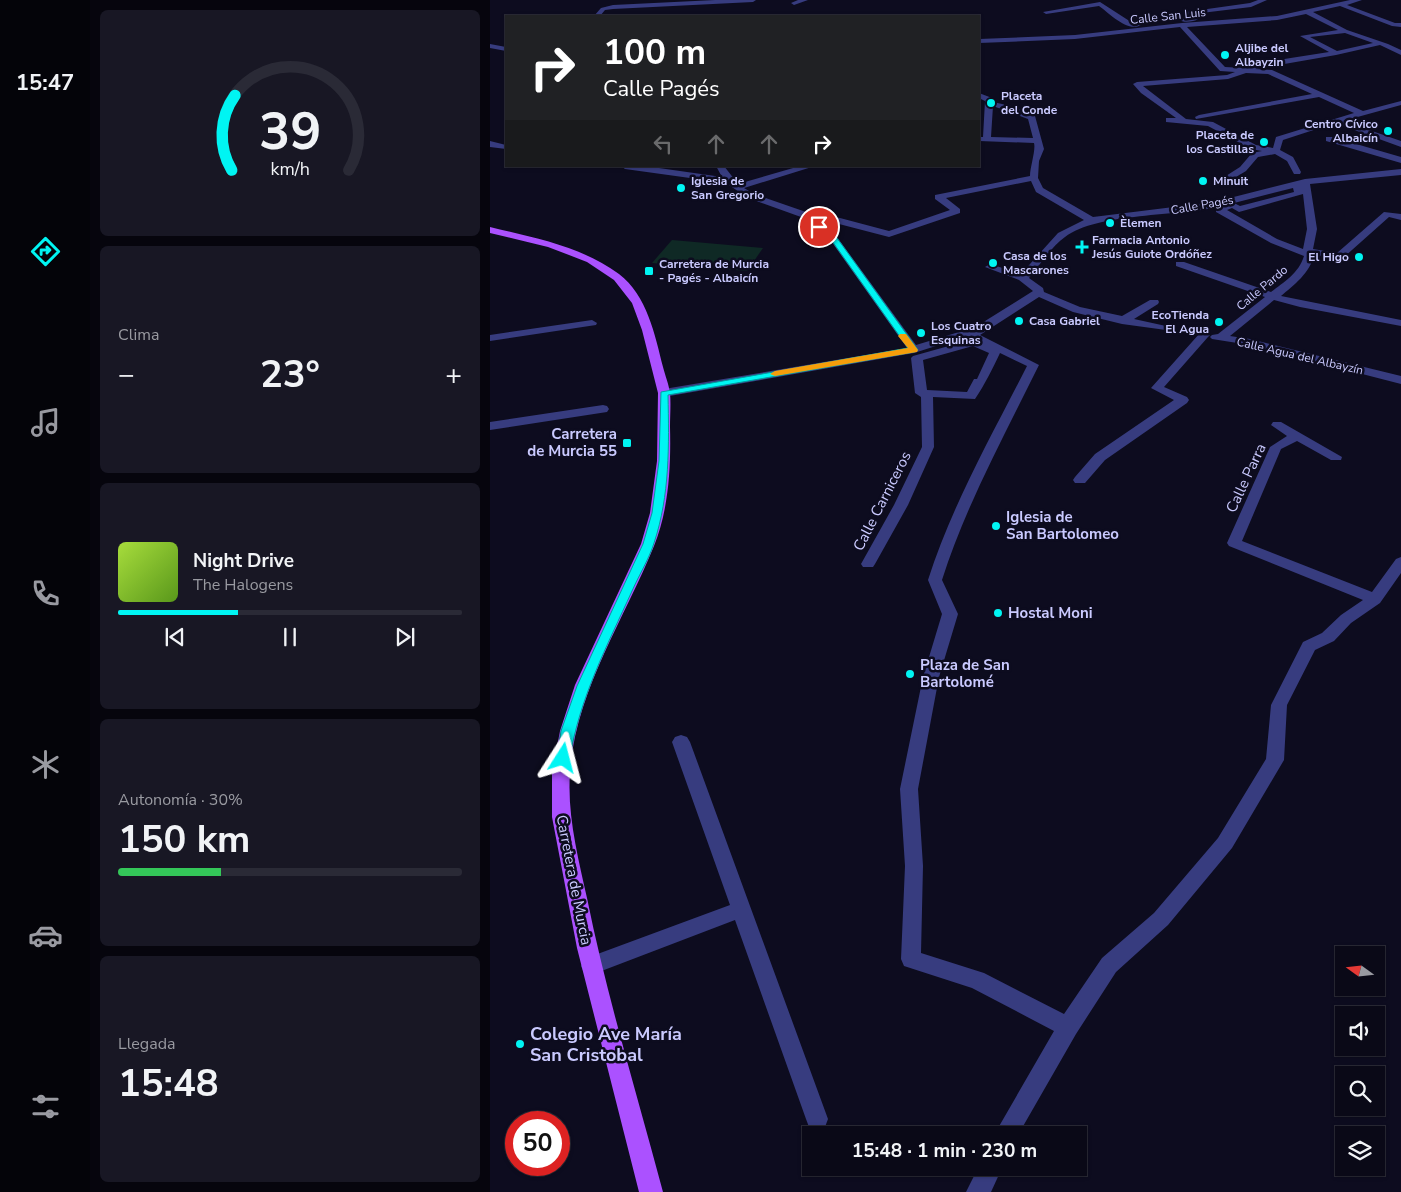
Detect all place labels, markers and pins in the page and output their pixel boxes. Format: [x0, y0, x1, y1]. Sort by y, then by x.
place label: Aljibe del Albayzin [1235, 40, 1289, 70]
marker: Aljibe del Albayzin [1219, 49, 1231, 61]
place label: Placeta del Conde [1001, 88, 1058, 118]
marker: Placeta del Conde [985, 97, 997, 109]
place label: Centro Cívico Albaicín [1304, 116, 1378, 146]
marker: Centro Cívico Albaicín [1382, 125, 1394, 137]
place label: Placeta de los Castillas [1186, 127, 1254, 157]
marker: Placeta de los Castillas [1258, 136, 1270, 148]
place label: Iglesia de San Gregorio [691, 173, 764, 203]
place label: Minuit [1213, 173, 1249, 189]
marker: Minuit [1197, 175, 1209, 187]
marker: Iglesia de San Gregorio [675, 182, 687, 194]
pin [798, 206, 840, 248]
place label: Èlemen [1120, 215, 1161, 231]
marker: Èlemen [1104, 217, 1116, 229]
place label: Farmacia Antonio Jesús Guiote Ordóñez [1091, 232, 1212, 262]
marker: Farmacia Antonio Jesús Guiote Ordóñez [1076, 241, 1088, 253]
place label: Casa de los Mascarones [1003, 248, 1069, 278]
place label: El Higo [1308, 249, 1349, 265]
marker: El Higo [1353, 251, 1365, 263]
place label: Carretera de Murcia - Pagés - Albaicín [659, 256, 769, 286]
marker: Casa de los Mascarones [987, 257, 999, 269]
marker: Carretera de Murcia - Pagés - Albaicín [643, 265, 655, 277]
place label: EcoTienda El Agua [1152, 307, 1209, 337]
place label: Casa Gabriel [1029, 313, 1100, 329]
marker: Casa Gabriel [1013, 315, 1025, 327]
marker: EcoTienda El Agua [1213, 316, 1225, 328]
place label: Los Cuatro Esquinas [931, 318, 991, 348]
marker: Los Cuatro Esquinas [915, 327, 927, 339]
place label: Carretera de Murcia 55 [527, 424, 617, 461]
marker: Carretera de Murcia 55 [621, 437, 633, 449]
place label: Iglesia de San Bartolomeo [1006, 507, 1119, 544]
marker: Iglesia de San Bartolomeo [990, 520, 1002, 532]
place label: Hostal Moni [1008, 603, 1093, 623]
marker: Hostal Moni [992, 607, 1004, 619]
place label: Plaza de San Bartolomé [920, 655, 1010, 692]
marker: Plaza de San Bartolomé [904, 668, 916, 680]
place label: Colegio Ave María San Cristobal [530, 1022, 682, 1067]
marker: Colegio Ave María San Cristobal [514, 1038, 526, 1050]

